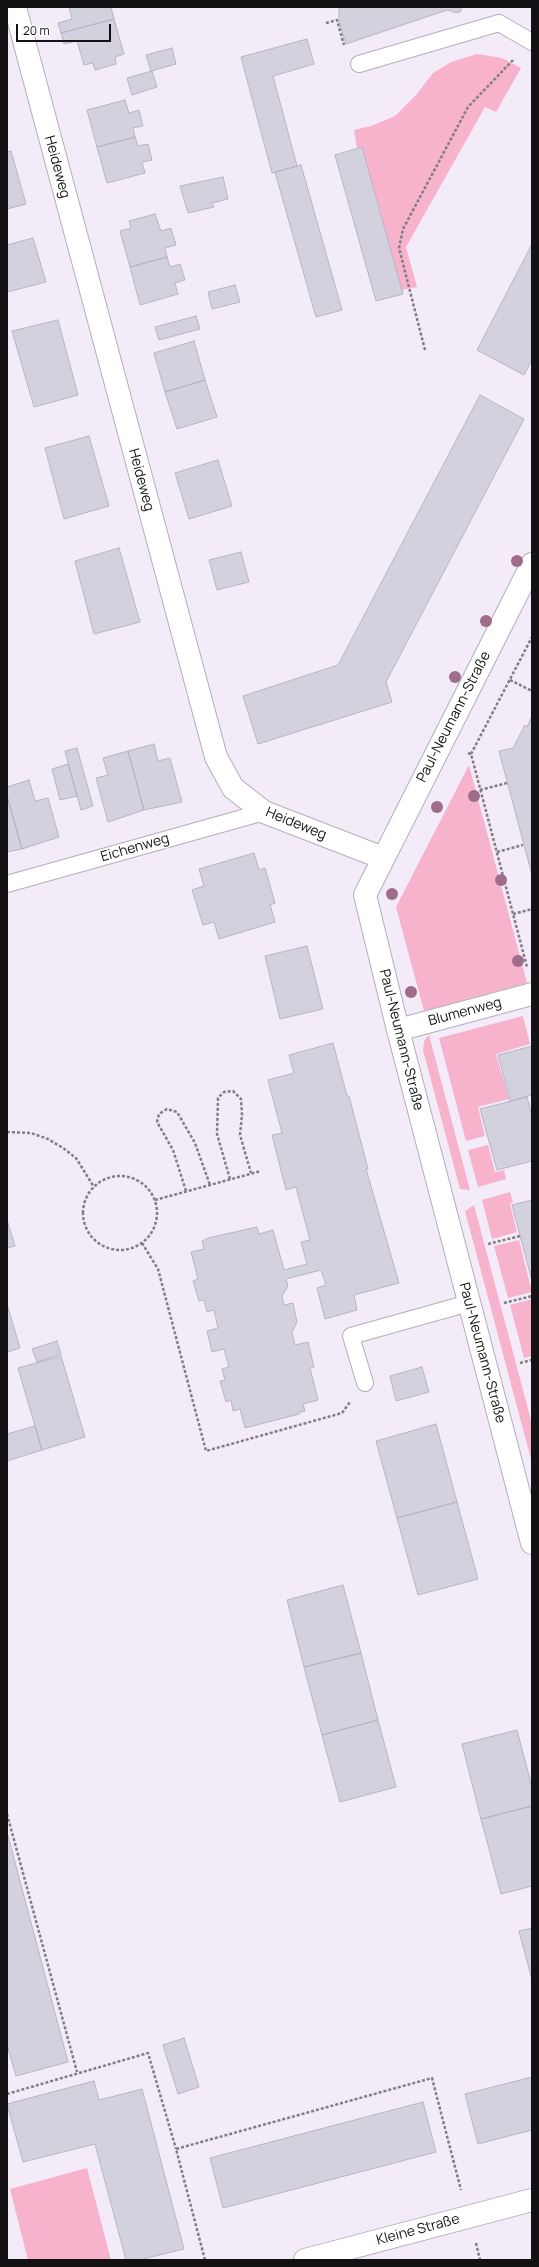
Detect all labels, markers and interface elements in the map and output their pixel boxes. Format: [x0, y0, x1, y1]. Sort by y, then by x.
scale bar [18, 16, 113, 42]
text: 20 m [23, 22, 50, 39]
street label: Heideweg [41, 134, 73, 200]
street label: Heideweg [125, 447, 157, 513]
street label: Paul-Neumann-Straße [414, 649, 494, 785]
street label: Heideweg [263, 804, 329, 844]
street label: Eichenweg [99, 830, 171, 866]
street label: Paul-Neumann-Straße [375, 968, 427, 1112]
street label: Blumenweg [426, 994, 504, 1030]
street label: Paul-Neumann-Straße [455, 1281, 509, 1425]
street label: Kleine Straße [374, 2211, 462, 2249]

